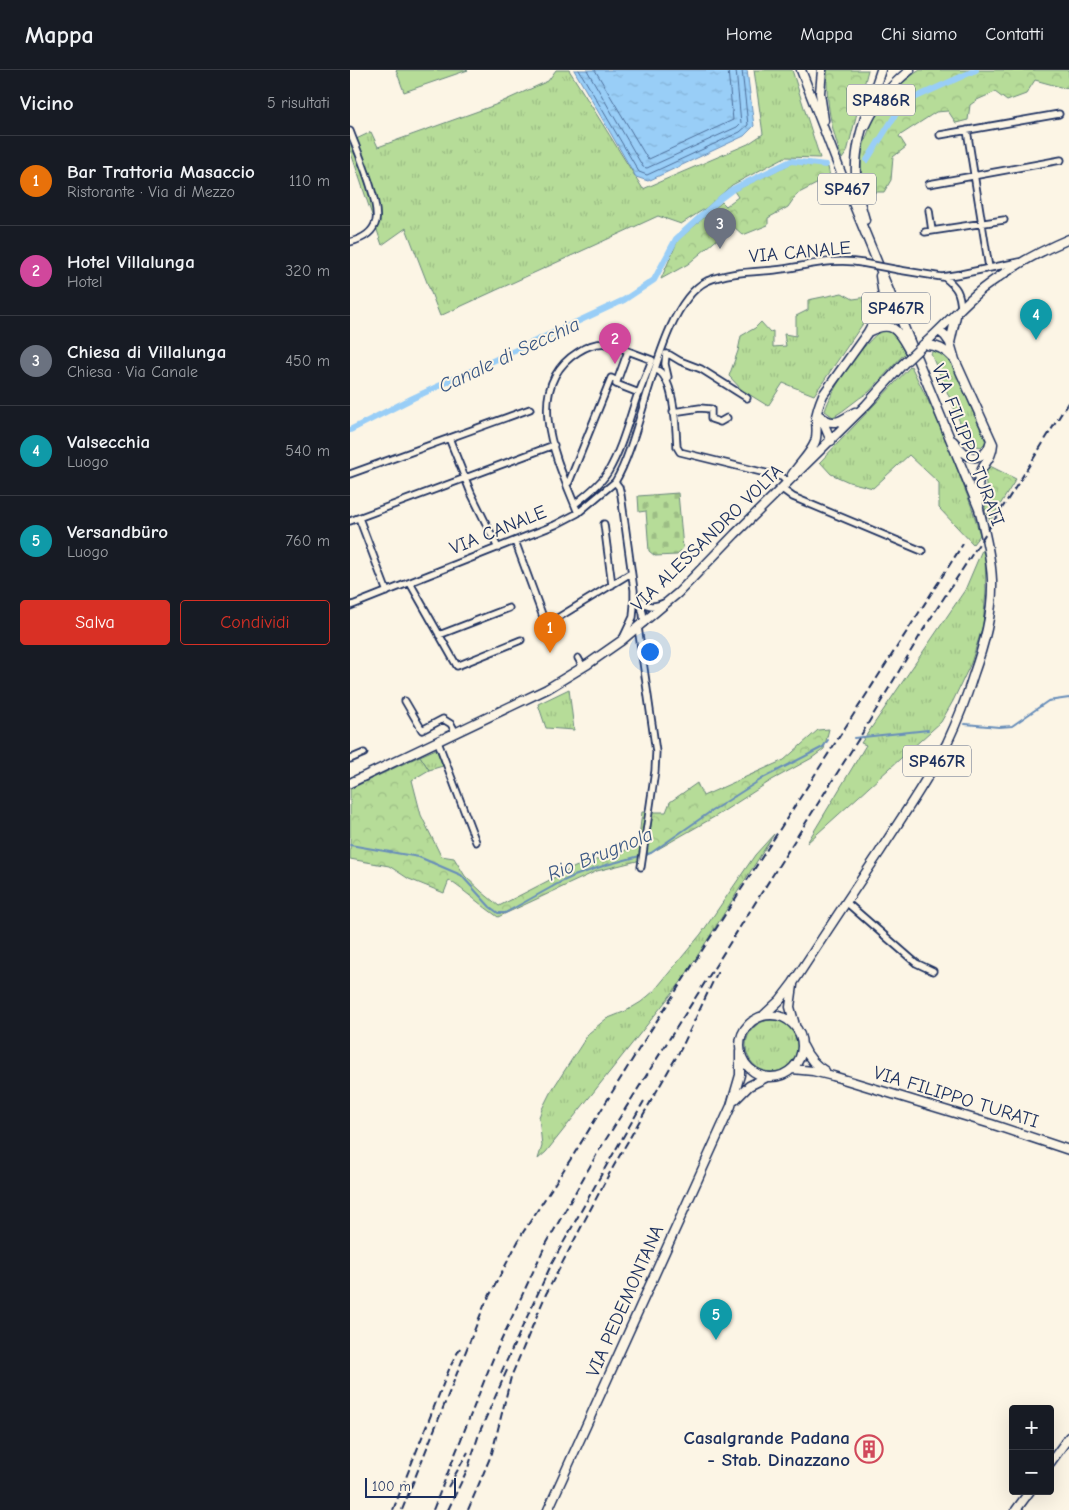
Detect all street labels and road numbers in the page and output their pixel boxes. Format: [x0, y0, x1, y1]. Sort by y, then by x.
road number: SP486R [847, 84, 915, 116]
road number: SP467 [818, 174, 876, 204]
street label: VIA CANALE [748, 237, 852, 267]
road number: SP467R [862, 292, 930, 324]
street label: VIA FILIPPO TURATI [927, 361, 1009, 529]
street label: VIA ALESSANDRO VOLTA [627, 460, 787, 616]
street label: VIA CANALE [446, 501, 550, 559]
road number: SP467R [903, 746, 971, 776]
street label: VIA FILIPPO TURATI [871, 1061, 1041, 1133]
street label: VIA PEDEMONTANA [582, 1222, 668, 1380]

